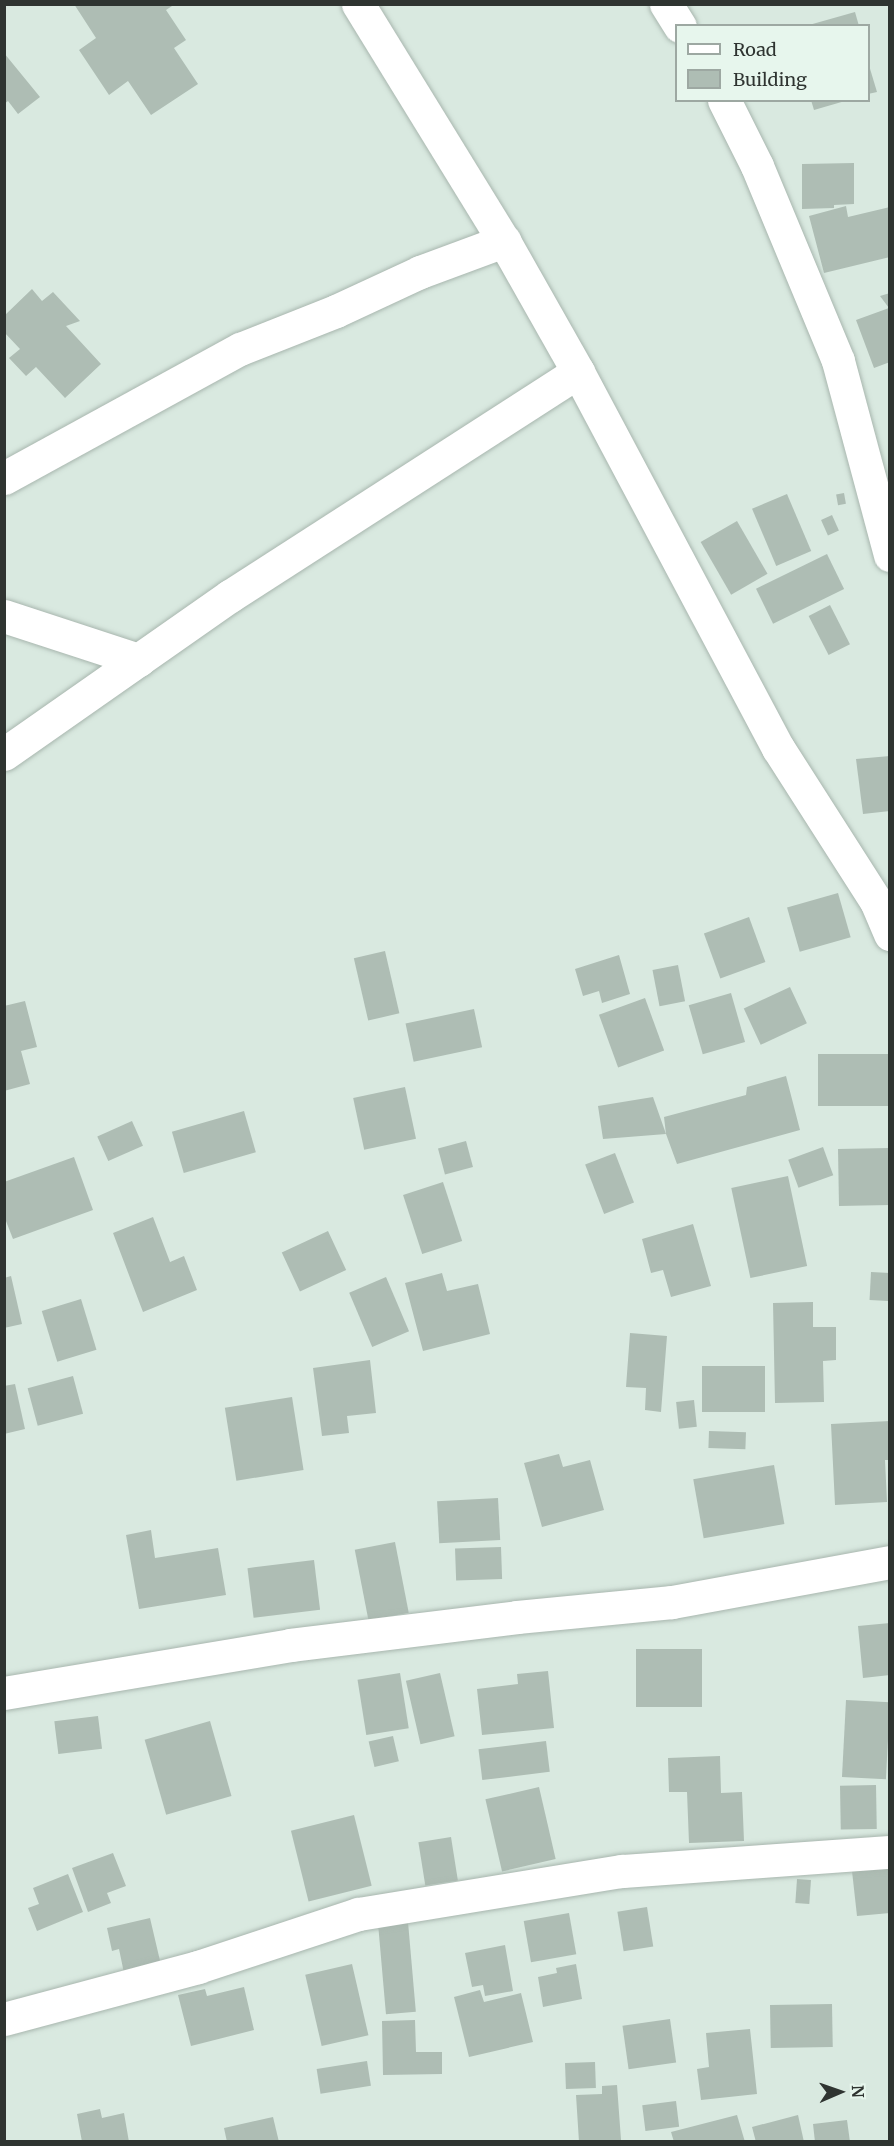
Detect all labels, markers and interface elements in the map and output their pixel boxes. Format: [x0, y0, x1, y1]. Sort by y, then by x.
legend [675, 24, 870, 102]
text: Road [733, 38, 777, 61]
text: Building [733, 68, 807, 91]
north arrow [810, 2062, 870, 2122]
text: N [848, 2085, 868, 2098]

